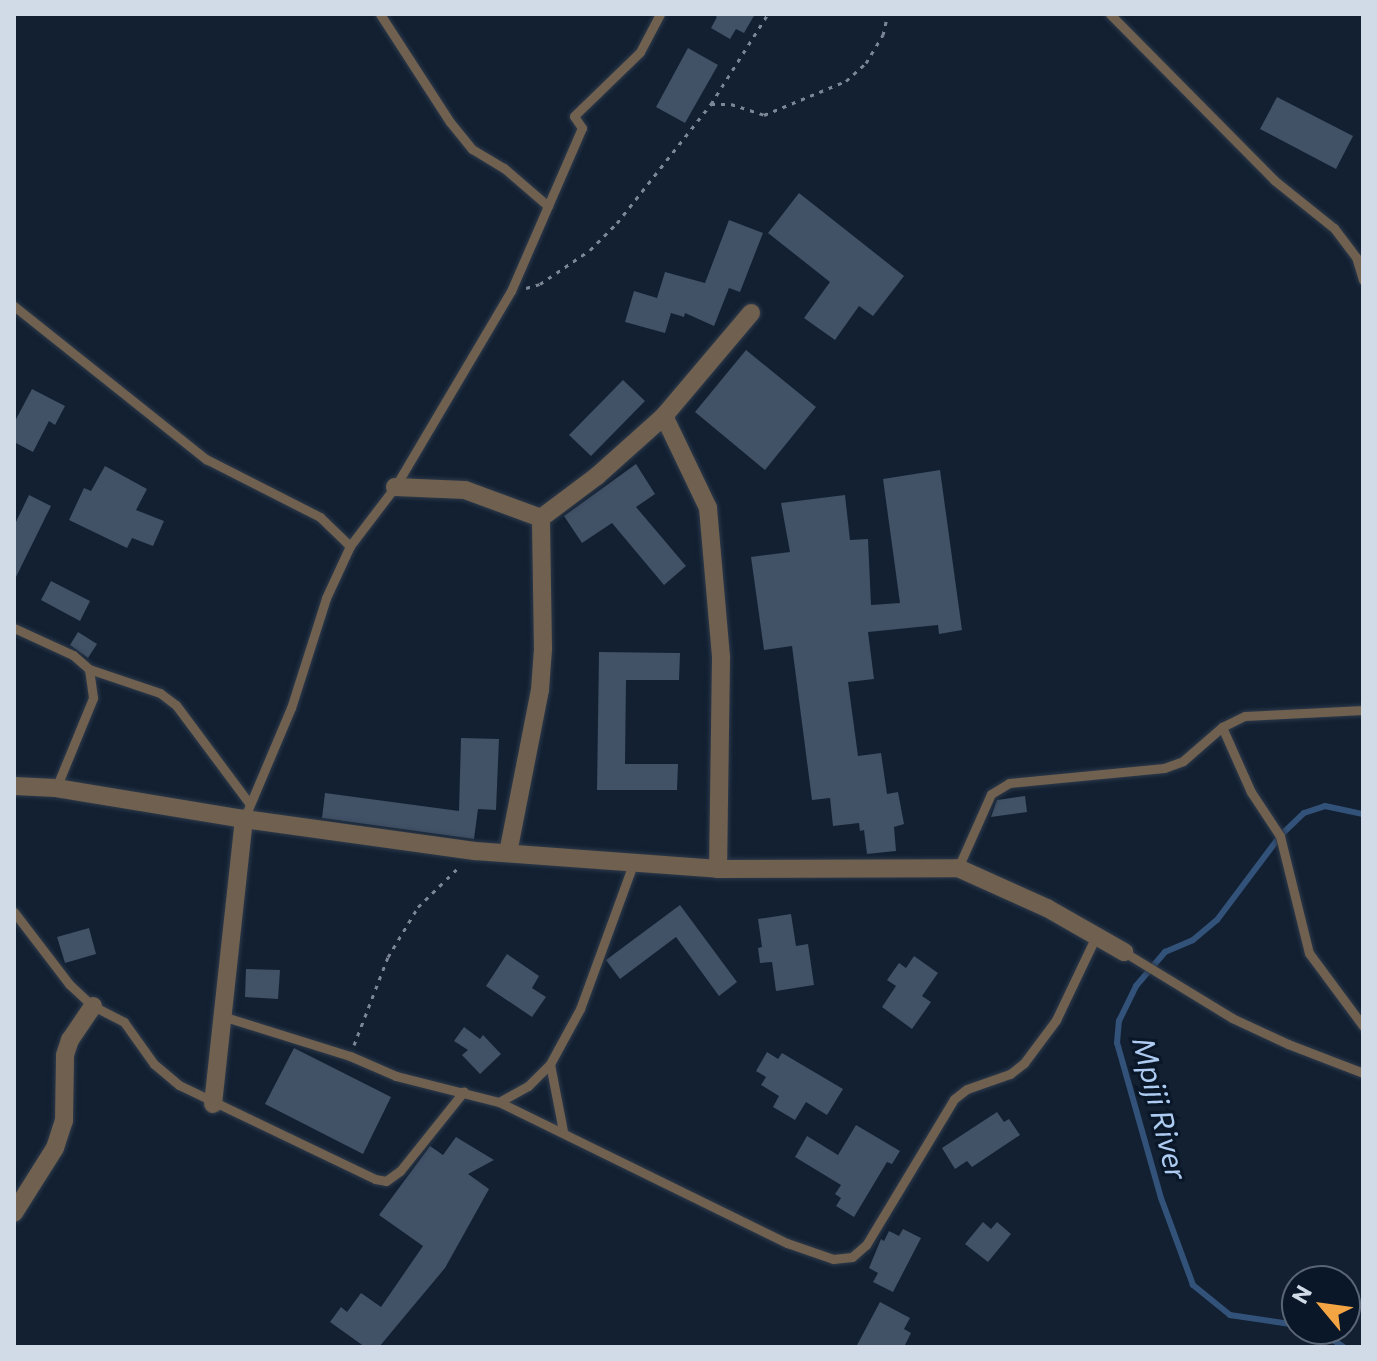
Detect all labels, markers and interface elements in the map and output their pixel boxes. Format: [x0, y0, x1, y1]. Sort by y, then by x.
water label: Mpiji River [1126, 1033, 1196, 1183]
north arrow [1281, 1265, 1361, 1345]
text: N [1286, 1280, 1317, 1308]

